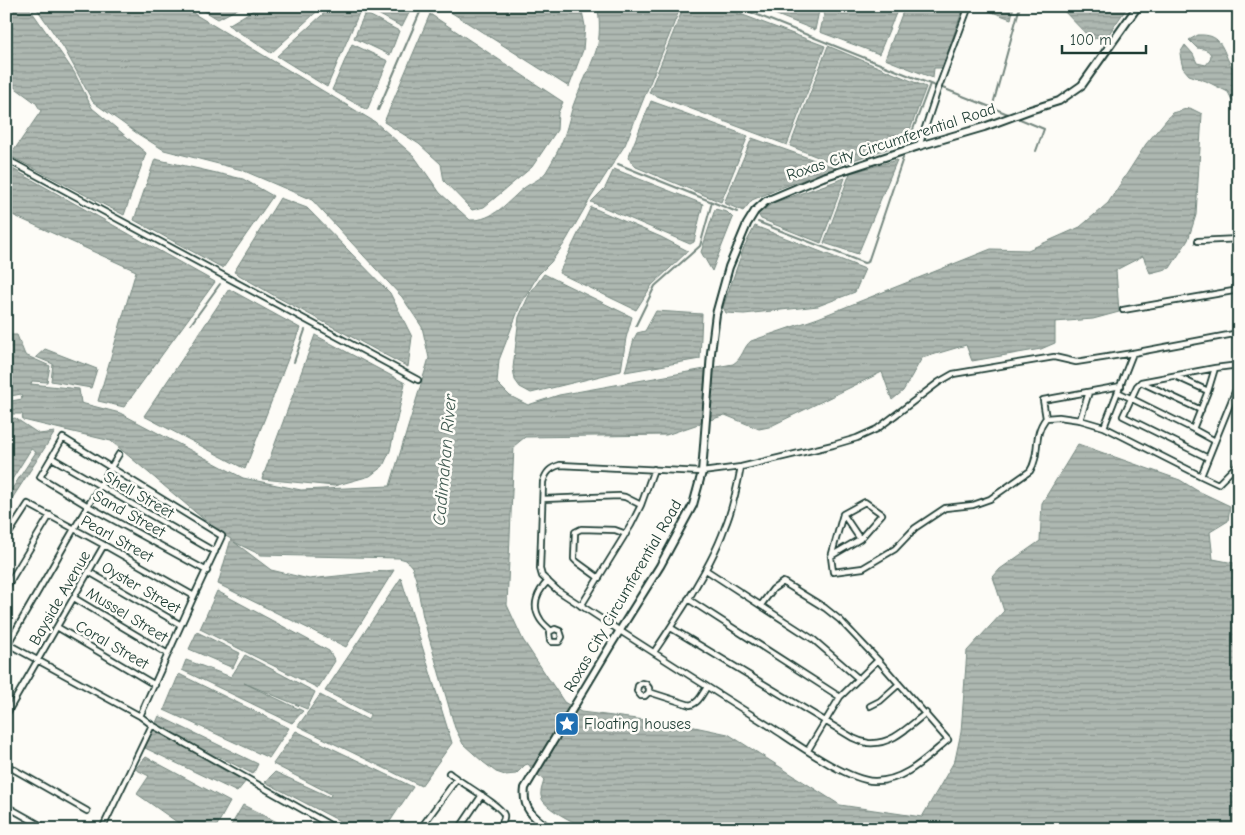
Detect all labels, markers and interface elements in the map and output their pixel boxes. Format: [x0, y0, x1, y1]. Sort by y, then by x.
scale bar [1062, 22, 1146, 54]
text: 100 m [1070, 31, 1112, 49]
street label: Roxas City Circumferential Road [784, 100, 998, 184]
water label: Cadimahan River [429, 393, 461, 526]
street label: Shell Street [101, 468, 178, 522]
street label: Sand Street [90, 487, 169, 541]
street label: Roxas City Circumferential Road [560, 497, 686, 695]
street label: Pearl Street [78, 512, 157, 566]
street label: Bayside Avenue [26, 548, 94, 648]
street label: Oyster Street [98, 558, 184, 618]
street label: Mussel Street [83, 584, 171, 647]
street label: Coral Street [72, 617, 152, 673]
place icon: Floating houses [554, 711, 580, 737]
place label: Floating houses [584, 715, 691, 733]

